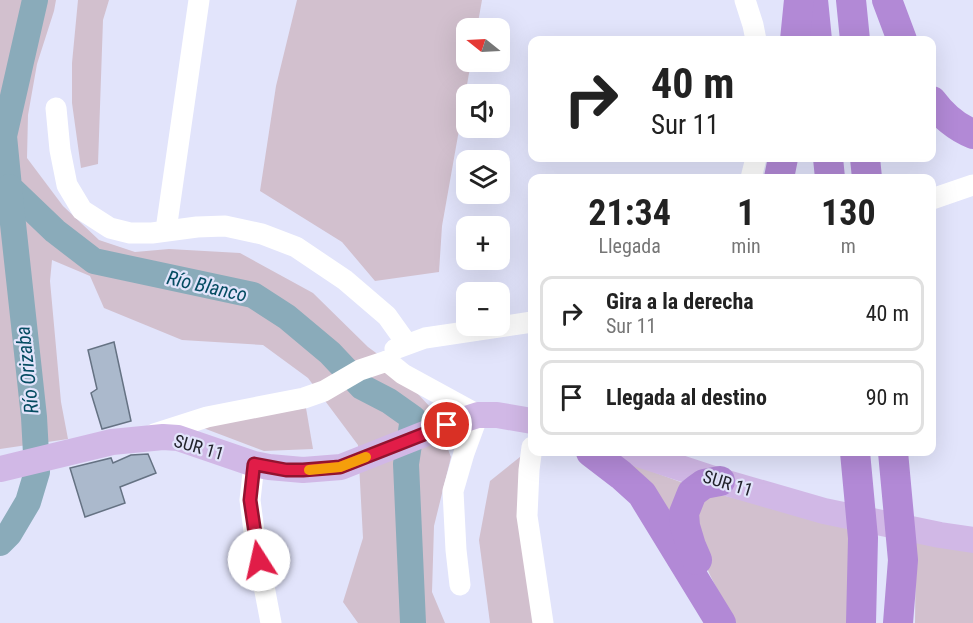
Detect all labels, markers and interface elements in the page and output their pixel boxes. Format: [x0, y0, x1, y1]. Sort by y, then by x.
north arrow [456, 18, 510, 72]
map controls [456, 18, 510, 336]
text: 40 m [651, 59, 734, 108]
icon: right [552, 60, 630, 138]
button: sound [456, 84, 510, 138]
text: Sur 11 [651, 109, 719, 141]
button: layers [456, 150, 510, 204]
text: 21:34 [588, 192, 671, 234]
text: 1 [737, 192, 755, 234]
text: 130 [821, 192, 876, 234]
button: + [456, 216, 510, 270]
text: Llegada [598, 234, 661, 258]
text: min [731, 234, 761, 258]
text: m [841, 234, 856, 258]
water label: Río Blanco [165, 265, 249, 307]
button: − [456, 282, 510, 336]
text: Gira a la derecha [606, 289, 754, 314]
icon: right [555, 297, 588, 330]
text: 40 m [866, 301, 909, 326]
text: Sur 11 [606, 314, 656, 338]
water label: Río Orizaba [10, 325, 44, 415]
icon: arrive [555, 381, 588, 414]
text: Llegada al destino [606, 385, 767, 410]
text: 90 m [866, 385, 909, 410]
pin [421, 399, 472, 450]
icon: arrive [430, 408, 463, 441]
street label: SUR 11 [172, 430, 226, 464]
street label: SUR 11 [701, 466, 755, 500]
position arrow [227, 528, 291, 592]

